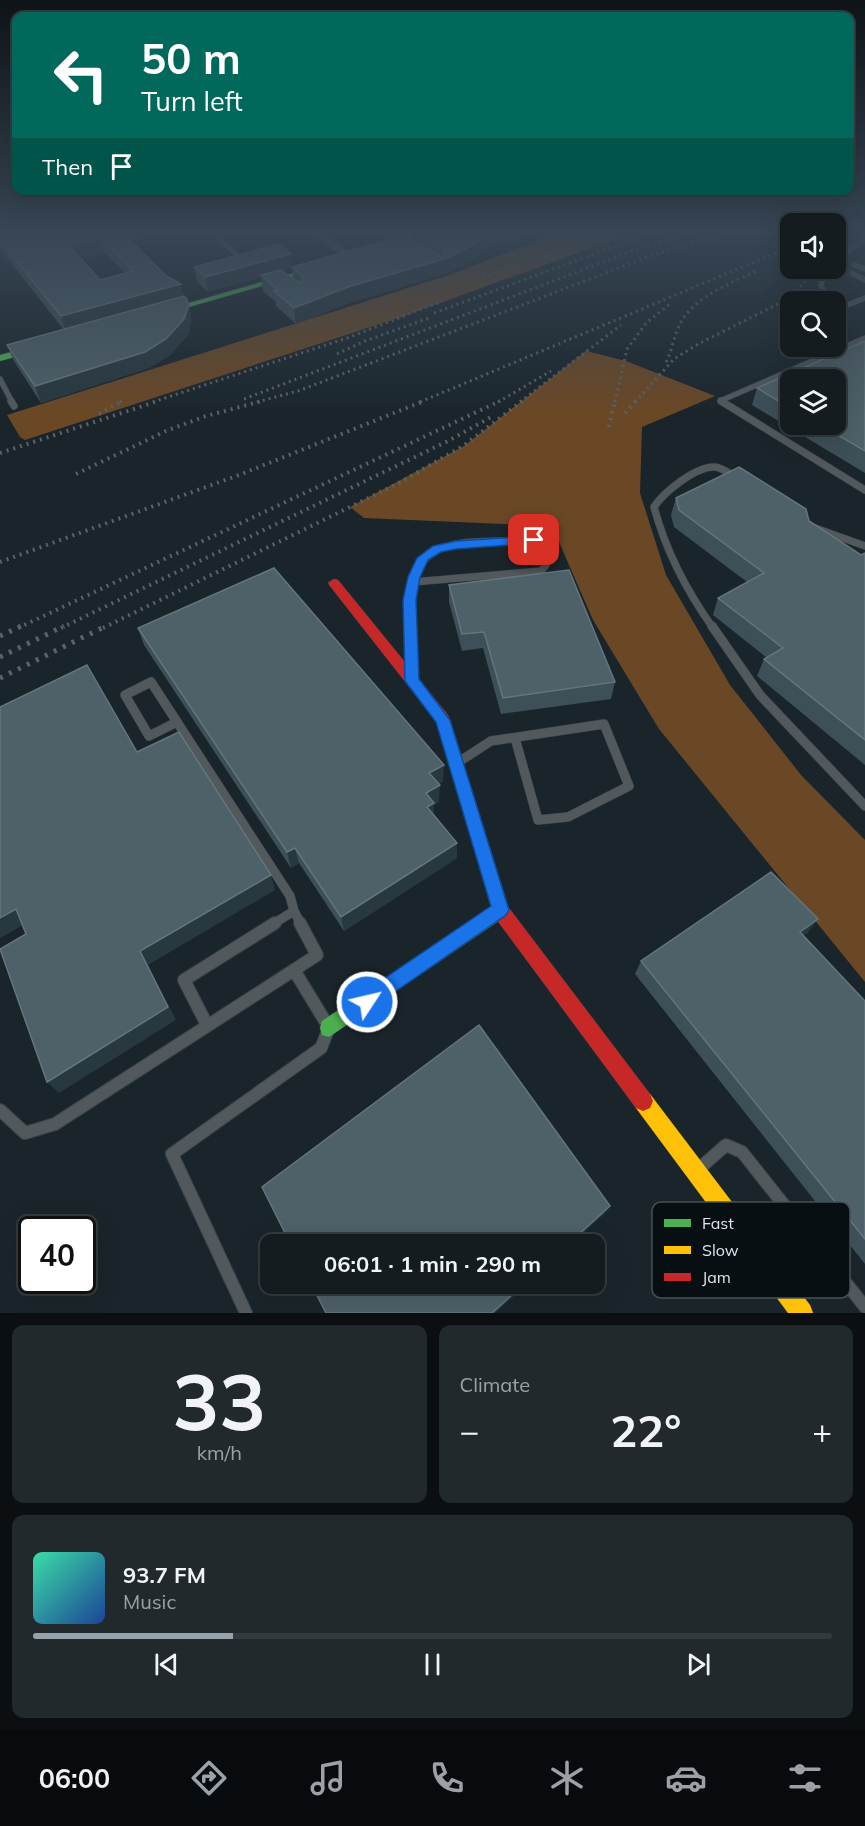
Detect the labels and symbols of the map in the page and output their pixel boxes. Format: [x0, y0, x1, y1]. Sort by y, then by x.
pin [508, 514, 559, 565]
position arrow [335, 970, 399, 1034]
legend [652, 1202, 850, 1298]
text: Fast [702, 1213, 734, 1233]
speed limit sign: 40 [18, 1216, 96, 1294]
text: Slow [702, 1240, 739, 1260]
text: Jam [702, 1267, 731, 1287]

